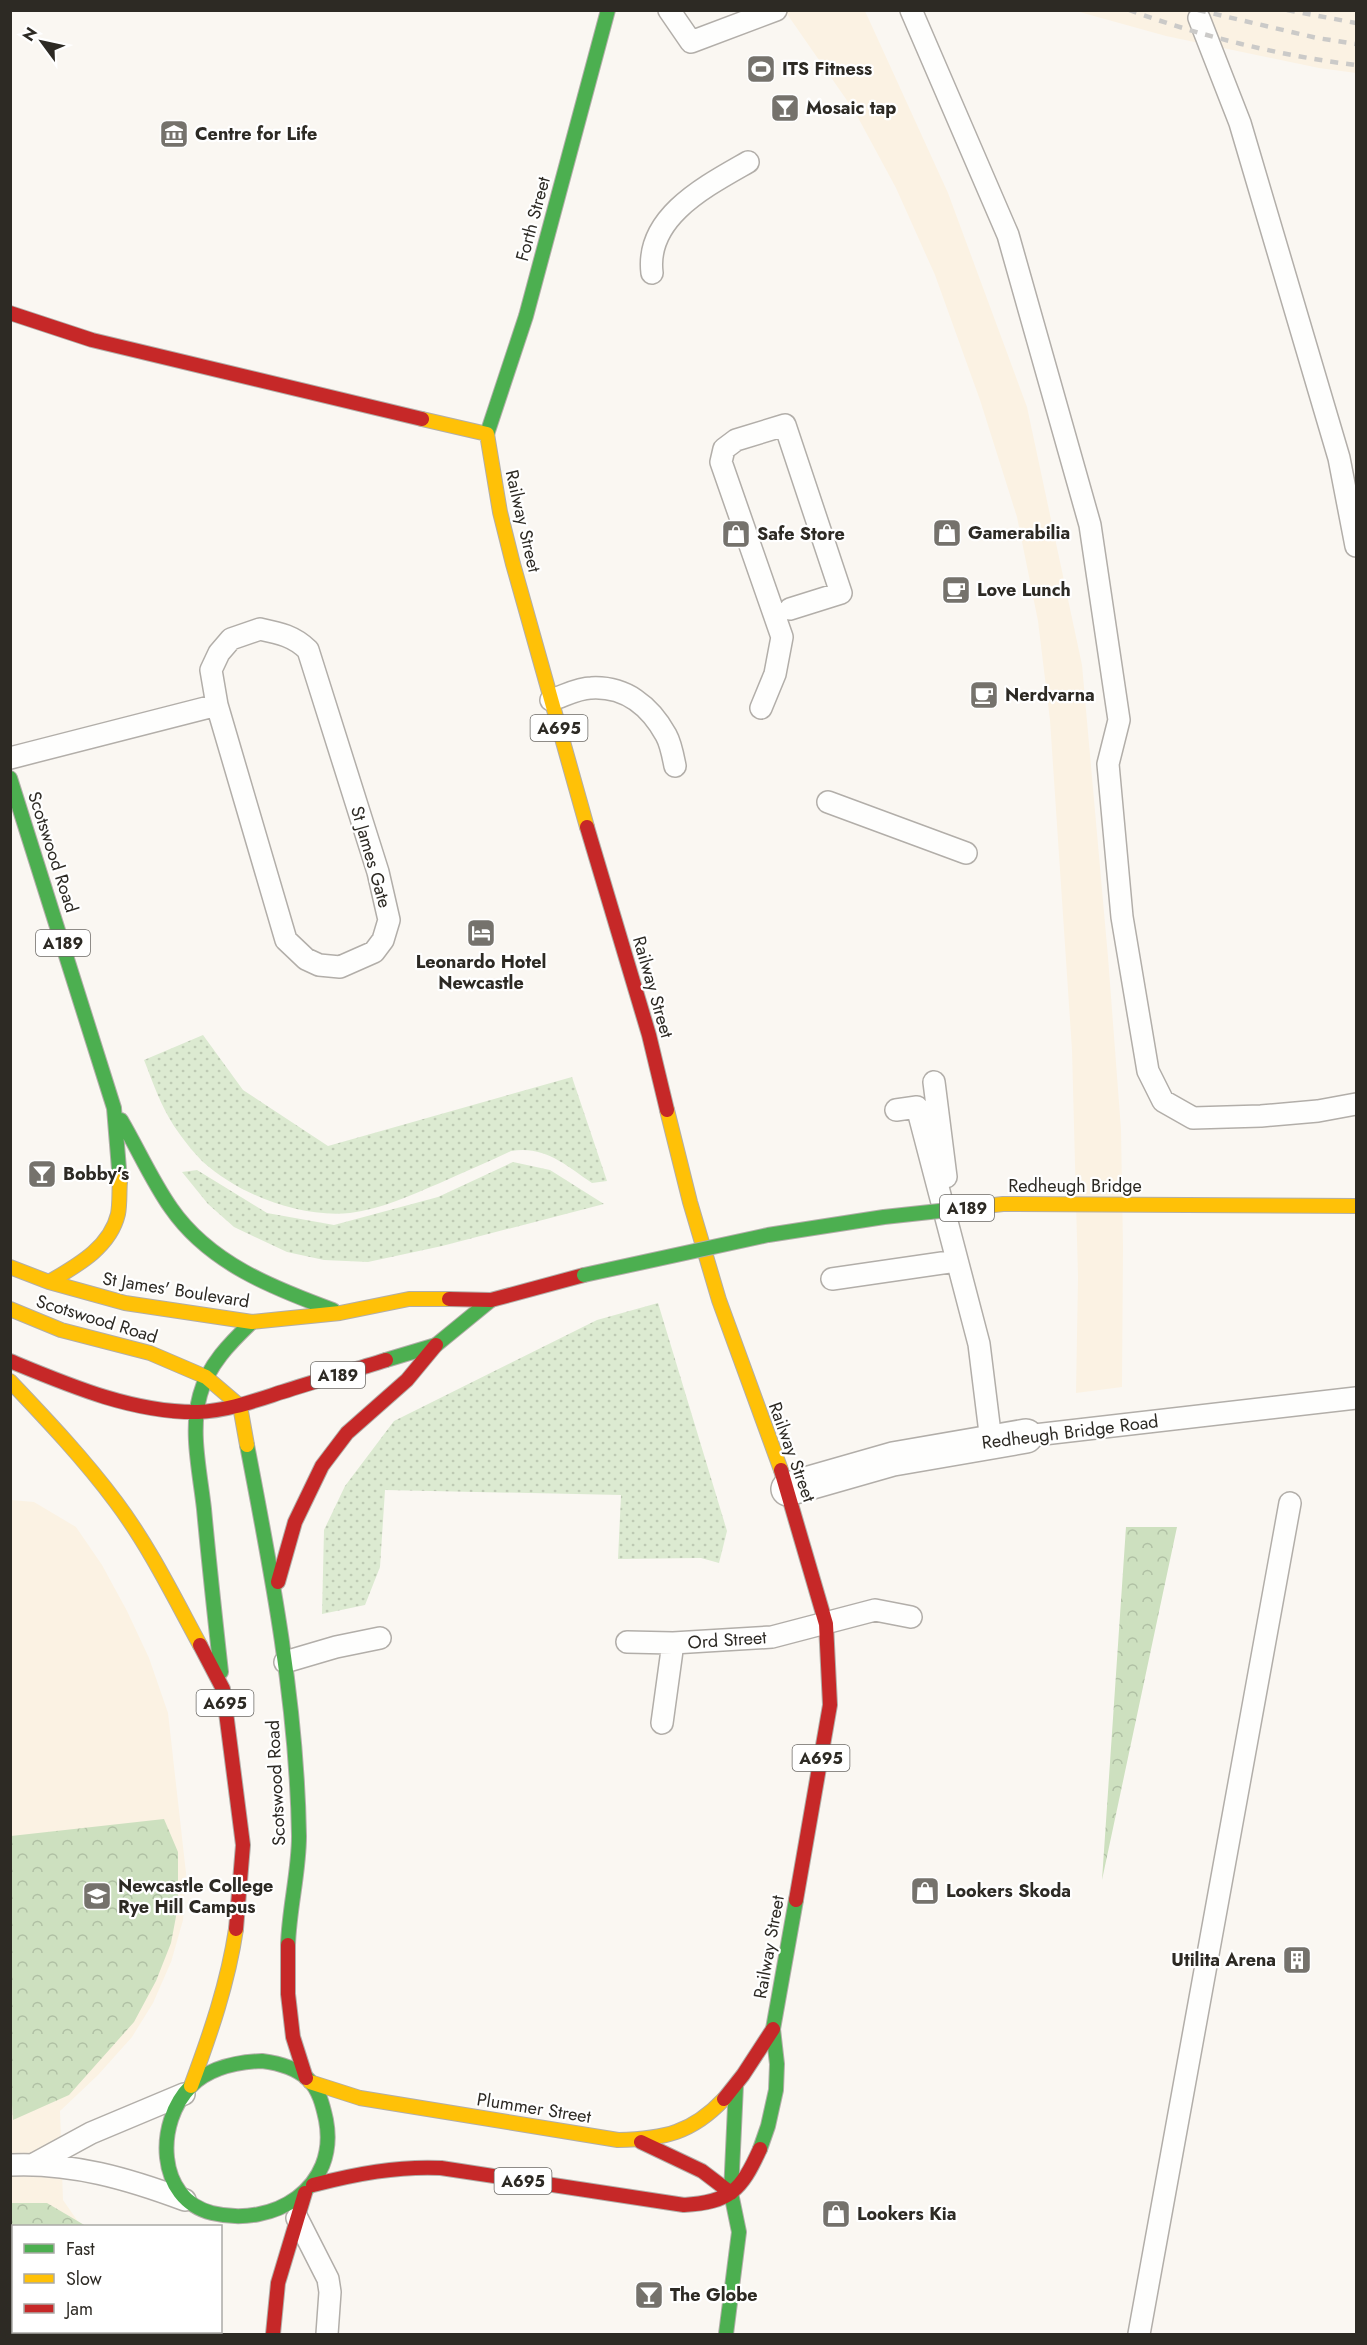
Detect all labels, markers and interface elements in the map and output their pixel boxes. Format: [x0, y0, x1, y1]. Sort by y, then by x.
north arrow [12, 12, 72, 72]
text: N [17, 23, 43, 46]
sports icon: ITS Fitness [745, 53, 777, 85]
place label: ITS Fitness [782, 56, 872, 82]
bar icon: Mosaic tap [769, 92, 801, 124]
place label: Mosaic tap [806, 95, 896, 121]
museum icon: Centre for Life [158, 118, 190, 150]
place label: Centre for Life [195, 121, 317, 147]
street label: Forth Street [509, 173, 557, 264]
street label: Railway Street [499, 467, 548, 576]
shop icon: Gamerabilia [931, 517, 963, 549]
shop icon: Safe Store [720, 518, 752, 550]
place label: Gamerabilia [968, 520, 1070, 546]
place label: Safe Store [757, 521, 845, 547]
cafe icon: Love Lunch [940, 574, 972, 606]
place label: Love Lunch [977, 577, 1071, 603]
cafe icon: Nerdvarna [968, 679, 1000, 711]
place label: Nerdvarna [1005, 682, 1095, 708]
road number: A695 [530, 715, 588, 741]
street label: Scotswood Road [21, 788, 85, 916]
street label: St James Gate [344, 803, 398, 911]
hotel icon: Leonardo Hotel Newcastle [465, 917, 497, 949]
road number: A189 [36, 930, 90, 956]
street label: Railway Street [626, 933, 680, 1042]
place label: Leonardo Hotel Newcastle [416, 949, 546, 996]
bar icon: Bobby’s [26, 1158, 58, 1190]
place label: Bobby’s [63, 1161, 129, 1187]
street label: Redheugh Bridge [1008, 1173, 1142, 1199]
road number: A189 [940, 1195, 994, 1221]
street label: St James' Boulevard [101, 1266, 251, 1314]
street label: Scotswood Road [33, 1288, 161, 1350]
road number: A189 [311, 1362, 365, 1388]
street label: Railway Street [762, 1398, 822, 1506]
street label: Redheugh Bridge Road [980, 1408, 1160, 1456]
street label: Ord Street [687, 1624, 768, 1656]
road number: A695 [196, 1690, 254, 1716]
street label: Scotswood Road [260, 1719, 292, 1847]
road number: A695 [792, 1745, 850, 1771]
place label: Newcastle College Rye Hill Campus [118, 1873, 273, 1920]
shop icon: Lookers Skoda [909, 1875, 941, 1907]
place label: Lookers Skoda [946, 1878, 1071, 1904]
school or university icon: Newcastle College Rye Hill Campus [81, 1880, 113, 1912]
street label: Railway Street [747, 1893, 791, 2001]
building icon: Utilita Arena [1281, 1944, 1313, 1976]
place label: Utilita Arena [1171, 1947, 1276, 1973]
street label: Plummer Street [475, 2086, 594, 2130]
road number: A695 [494, 2168, 552, 2194]
shop icon: Lookers Kia [820, 2198, 852, 2230]
place label: Lookers Kia [857, 2201, 956, 2227]
legend [12, 2225, 222, 2333]
text: Fast [66, 2236, 95, 2262]
text: Slow [66, 2266, 103, 2292]
bar icon: The Globe [633, 2279, 665, 2311]
place label: The Globe [670, 2282, 758, 2308]
text: Jam [64, 2296, 93, 2322]

